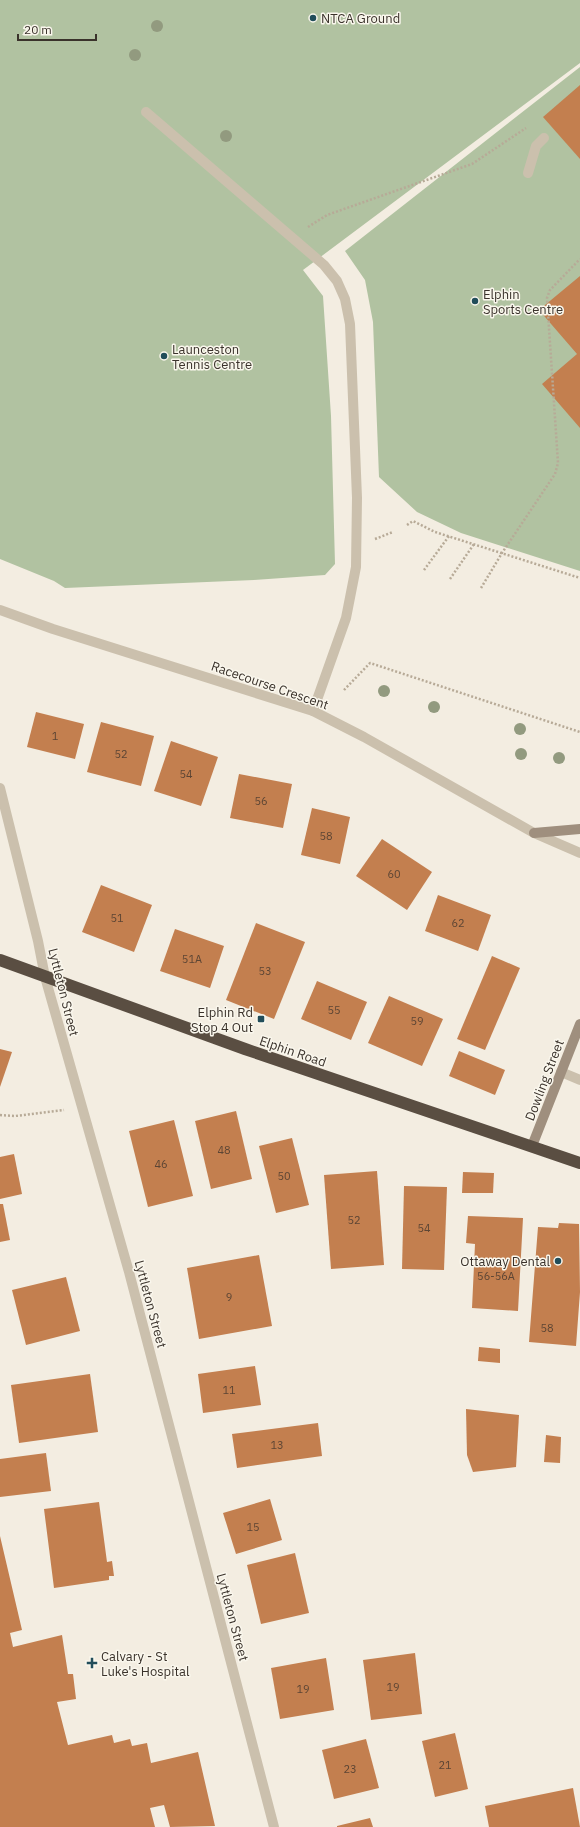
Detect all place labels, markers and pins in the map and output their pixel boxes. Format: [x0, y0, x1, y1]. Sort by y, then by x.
place label: NTCA Ground [321, 10, 400, 27]
marker: NTCA Ground [308, 13, 318, 23]
place label: Elphin Sports Centre [483, 286, 563, 318]
marker: Elphin Sports Centre [470, 296, 480, 306]
place label: Launceston Tennis Centre [172, 341, 252, 373]
marker: Launceston Tennis Centre [159, 351, 169, 361]
place label: Elphin Rd Stop 4 Out [191, 1004, 253, 1036]
marker: Elphin Rd Stop 4 Out [256, 1014, 266, 1024]
place label: Ottaway Dental [460, 1253, 550, 1270]
marker: Ottaway Dental [553, 1256, 563, 1266]
place label: Calvary - St Luke's Hospital [101, 1648, 190, 1680]
marker: Calvary - St Luke's Hospital [86, 1657, 98, 1669]

